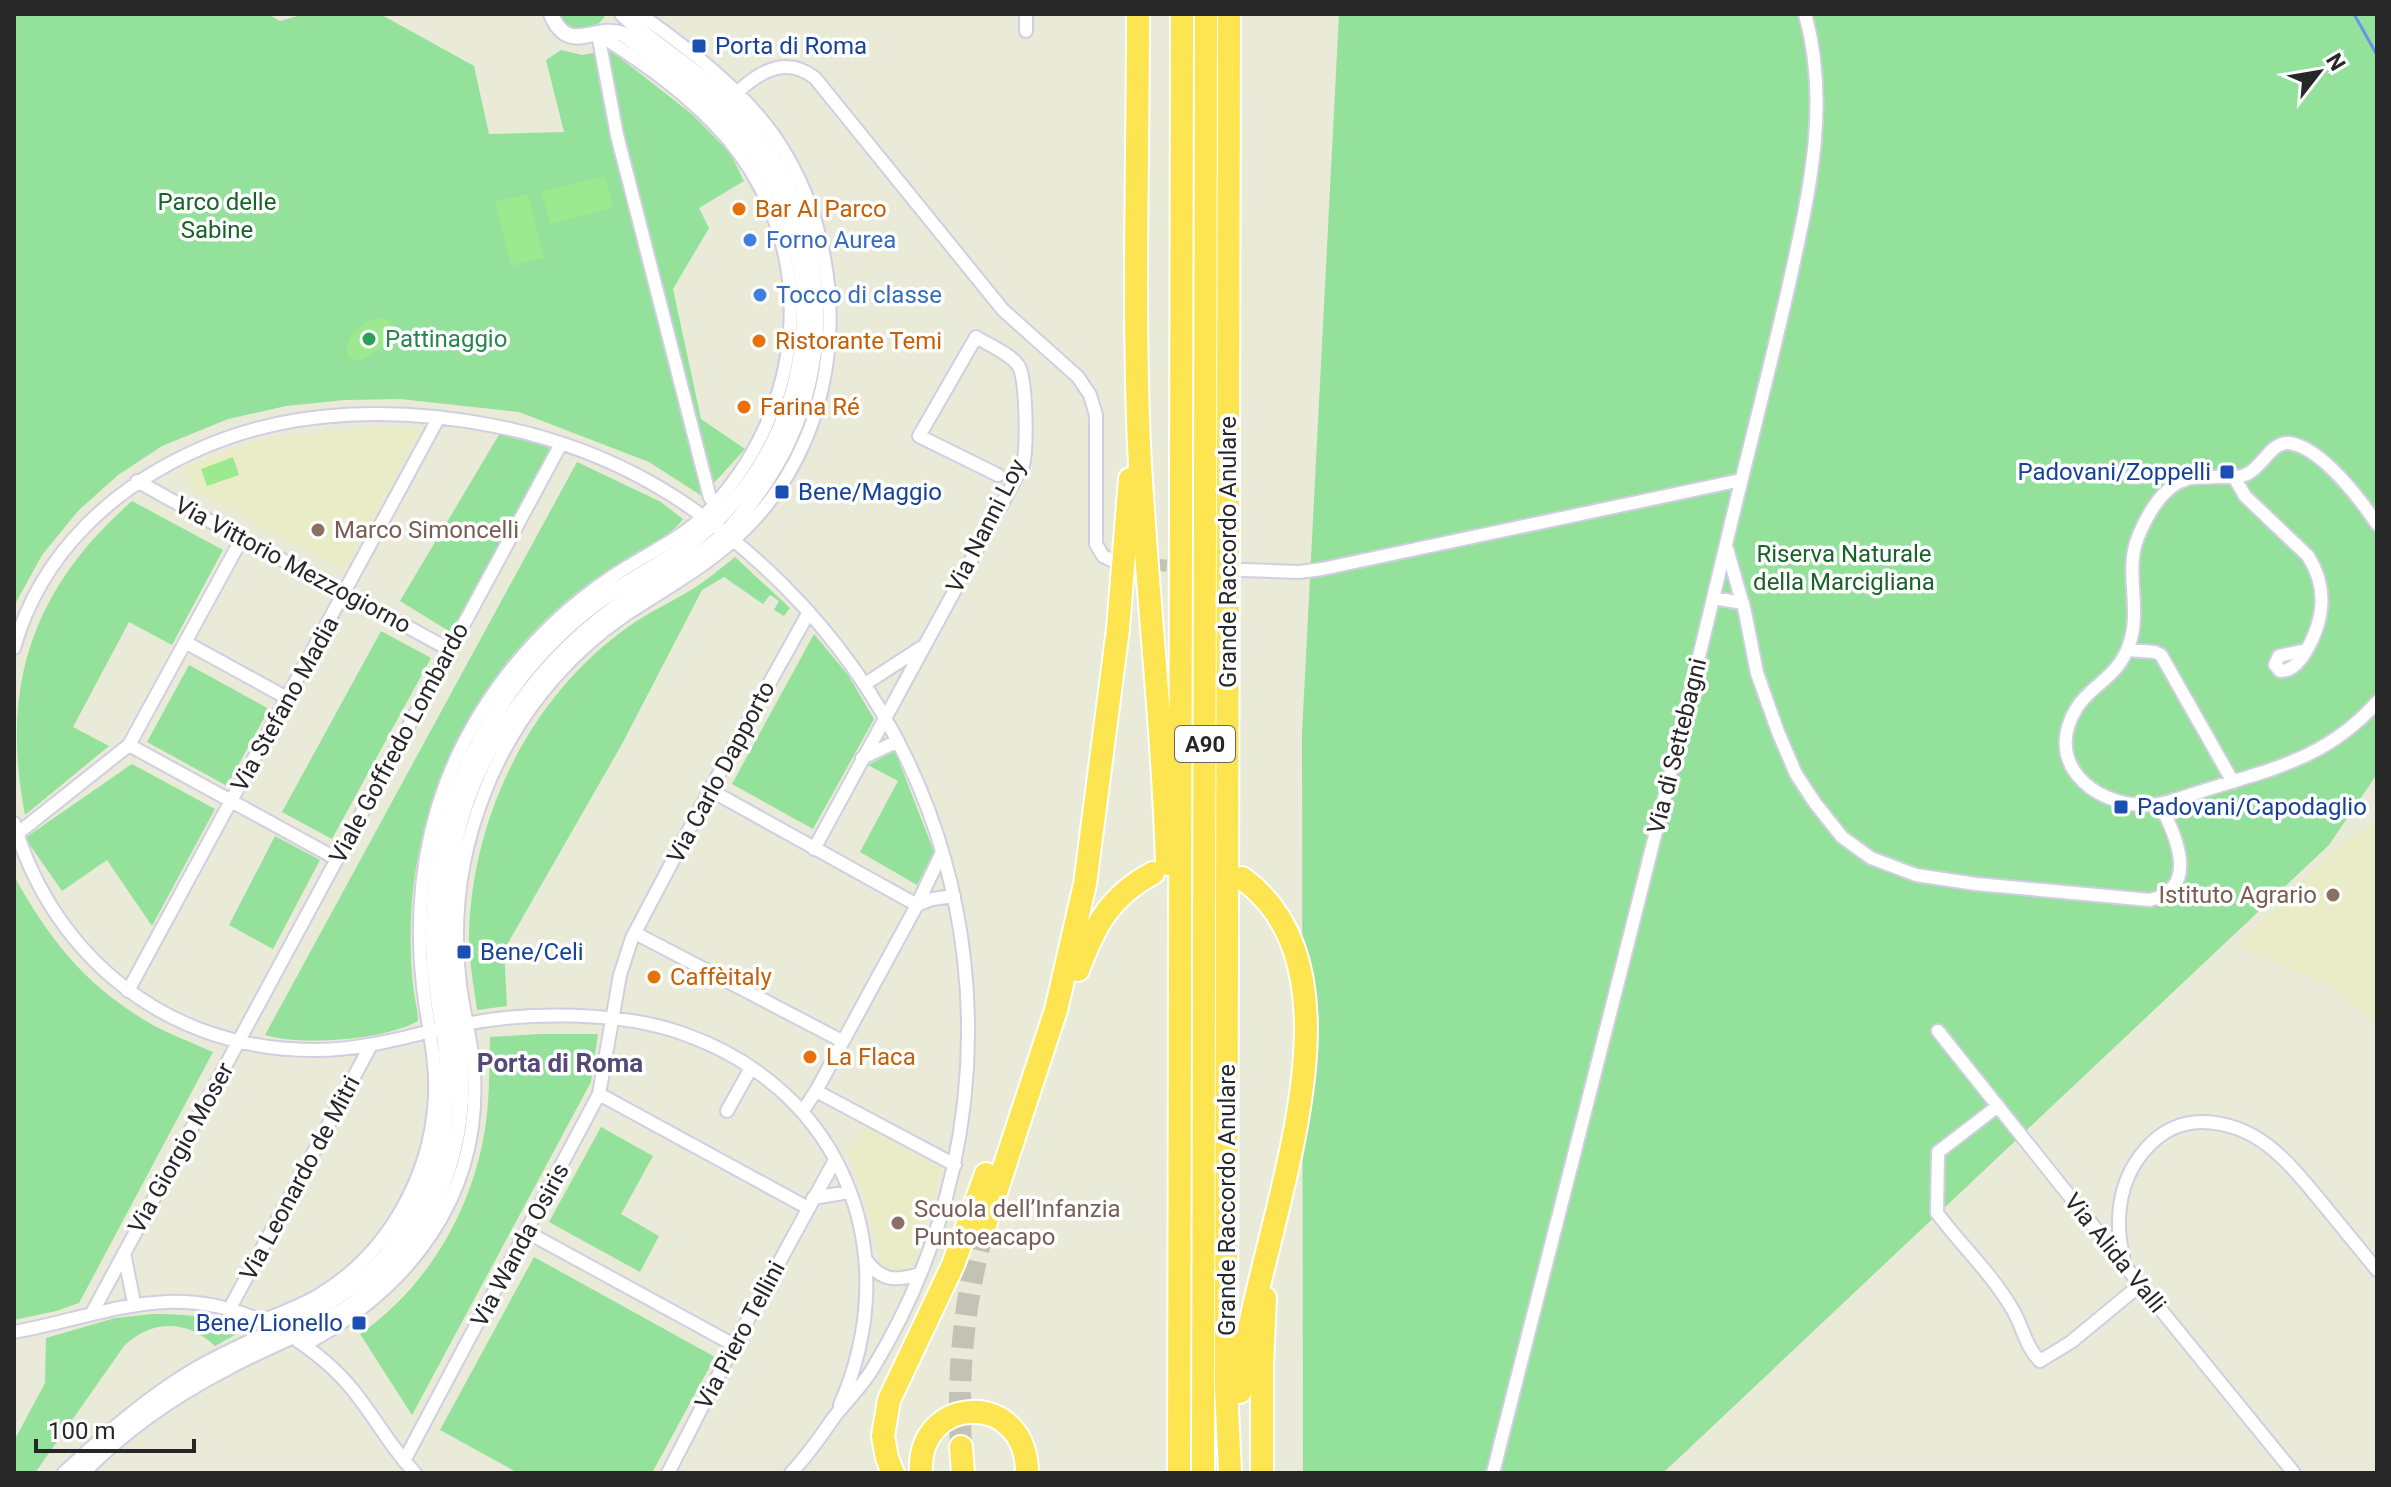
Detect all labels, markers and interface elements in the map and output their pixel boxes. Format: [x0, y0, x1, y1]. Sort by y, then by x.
place label: Porta di Roma [715, 32, 867, 60]
north arrow [2279, 32, 2359, 112]
marker: Porta di Roma [690, 37, 708, 55]
text: N [2321, 49, 2350, 75]
park label: Parco delle Sabine [158, 188, 276, 244]
place label: Bar Al Parco [755, 195, 887, 223]
marker: Bar Al Parco [730, 200, 748, 218]
place label: Forno Aurea [766, 226, 896, 254]
marker: Forno Aurea [741, 231, 759, 249]
place label: Tocco di classe [776, 281, 942, 309]
marker: Tocco di classe [751, 286, 769, 304]
place label: Pattinaggio [385, 325, 507, 353]
place label: Ristorante Temi [775, 327, 942, 355]
marker: Pattinaggio [360, 330, 378, 348]
marker: Ristorante Temi [750, 332, 768, 350]
place label: Farina Ré [760, 393, 860, 421]
marker: Farina Ré [735, 398, 753, 416]
street label: Grande Raccordo Anulare [1214, 416, 1242, 688]
street label: Via Nanni Loy [940, 454, 1032, 598]
place label: Padovani/Zoppelli [2017, 458, 2211, 486]
marker: Padovani/Zoppelli [2218, 463, 2236, 481]
place label: Bene/Maggio [798, 478, 942, 506]
marker: Bene/Maggio [773, 483, 791, 501]
street label: Via Vittorio Mezzogiorno [170, 491, 416, 639]
place label: Marco Simoncelli [334, 516, 519, 544]
marker: Marco Simoncelli [309, 521, 327, 539]
park label: Riserva Naturale della Marcigliana [1753, 540, 1935, 596]
street label: Via Stefano Madia [225, 612, 345, 796]
street label: Viale Goffredo Lombardo [324, 618, 474, 868]
street label: Via di Settebagni [1642, 655, 1712, 837]
street label: Via Carlo Dapporto [661, 676, 781, 868]
road number: A90 [1175, 726, 1235, 762]
place label: Padovani/Capodaglio [2137, 793, 2367, 821]
marker: Padovani/Capodaglio [2112, 798, 2130, 816]
place label: Istituto Agrario [2159, 881, 2317, 909]
marker: Istituto Agrario [2324, 886, 2342, 904]
place label: Bene/Celi [480, 938, 584, 966]
marker: Bene/Celi [455, 943, 473, 961]
place label: Caffèitaly [670, 963, 772, 991]
marker: Caffèitaly [645, 968, 663, 986]
place label: La Flaca [826, 1043, 916, 1071]
district label: Porta di Roma [477, 1048, 643, 1078]
marker: La Flaca [801, 1048, 819, 1066]
street label: Via Giorgio Moser [123, 1058, 239, 1238]
street label: Grande Raccordo Anulare [1213, 1064, 1241, 1336]
street label: Via Leonardo de Mitri [234, 1071, 366, 1285]
street label: Via Wanda Osiris [465, 1159, 575, 1331]
street label: Via Alida Valli [2058, 1188, 2172, 1318]
place label: Scuola dell’Infanzia Puntoeacapo [914, 1195, 1121, 1251]
marker: Scuola dell’Infanzia Puntoeacapo [889, 1214, 907, 1232]
street label: Via Piero Tellini [689, 1256, 791, 1414]
place label: Bene/Lionello [196, 1309, 343, 1337]
marker: Bene/Lionello [350, 1314, 368, 1332]
scale bar [36, 1403, 194, 1453]
text: 100 m [48, 1417, 115, 1445]

